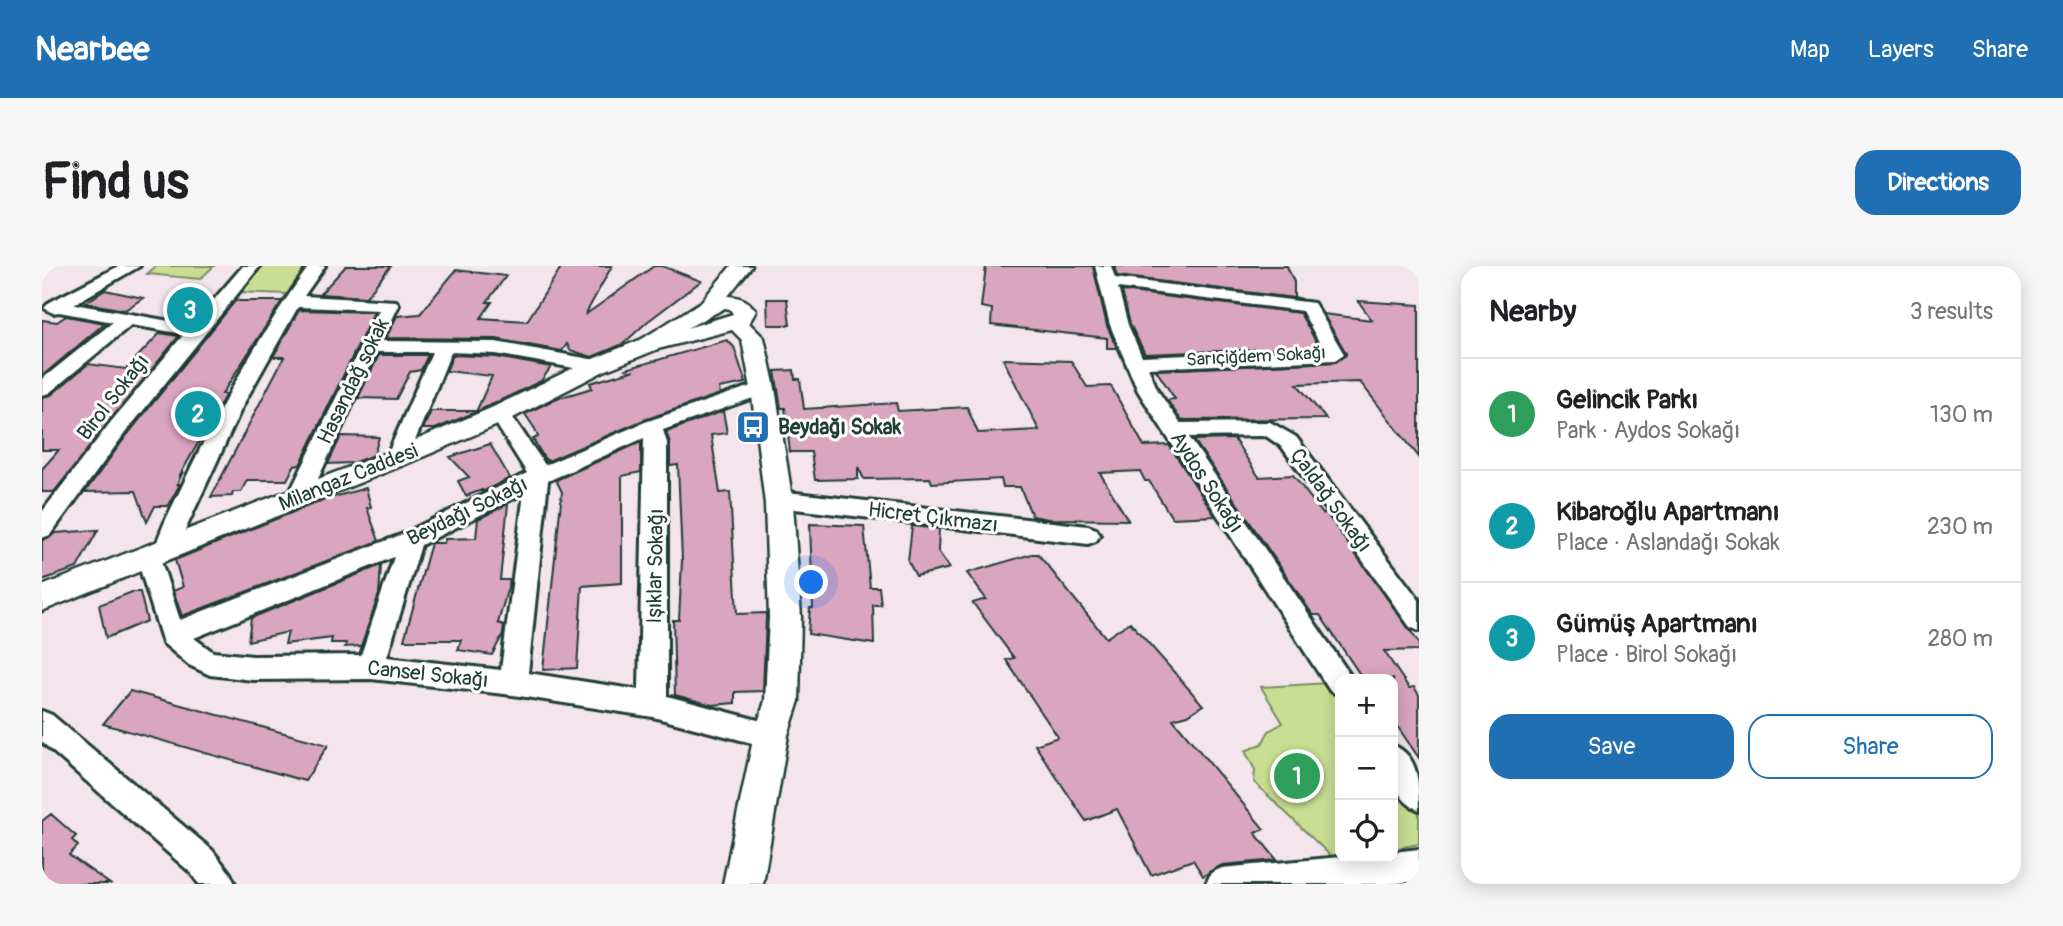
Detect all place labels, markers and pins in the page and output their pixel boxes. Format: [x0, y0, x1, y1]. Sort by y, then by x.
pin: 3 [167, 284, 213, 336]
pin: 2 [175, 388, 221, 440]
bus stop icon: Beydağı Sokak [734, 408, 772, 446]
place label: Beydağı Sokak [778, 414, 901, 441]
pin: 1 [1274, 750, 1320, 802]

